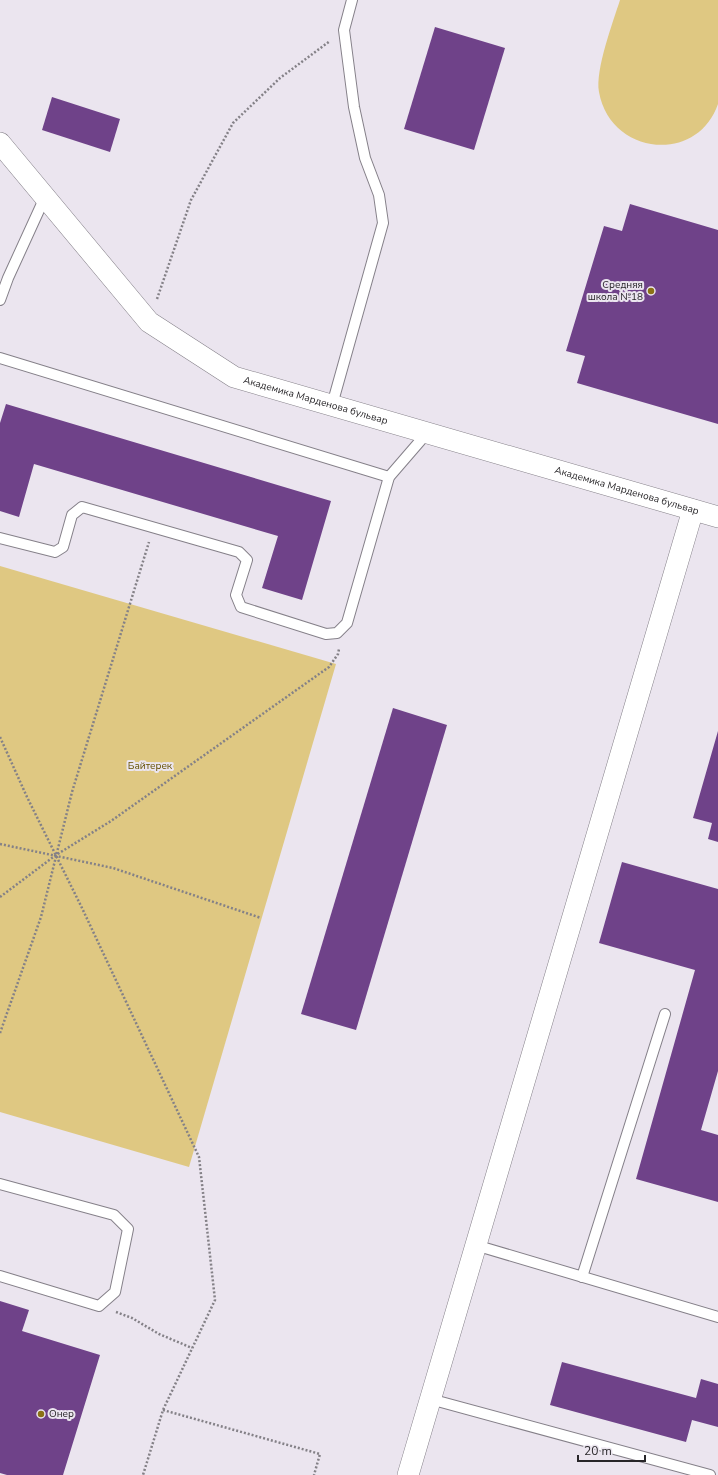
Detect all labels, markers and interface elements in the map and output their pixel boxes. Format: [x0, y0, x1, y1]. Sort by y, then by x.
place label: Средняя школа №18 [588, 278, 643, 304]
marker: Средняя школа №18 [646, 286, 656, 296]
street label: Академика Марденова бульвар [242, 373, 389, 428]
street label: Академика Марденова бульвар [553, 463, 701, 518]
park label: Байтерек [128, 759, 173, 773]
place label: Онер [49, 1407, 74, 1421]
marker: Онер [36, 1409, 46, 1419]
scale bar [578, 1437, 645, 1463]
text: 20 m [584, 1443, 612, 1459]

